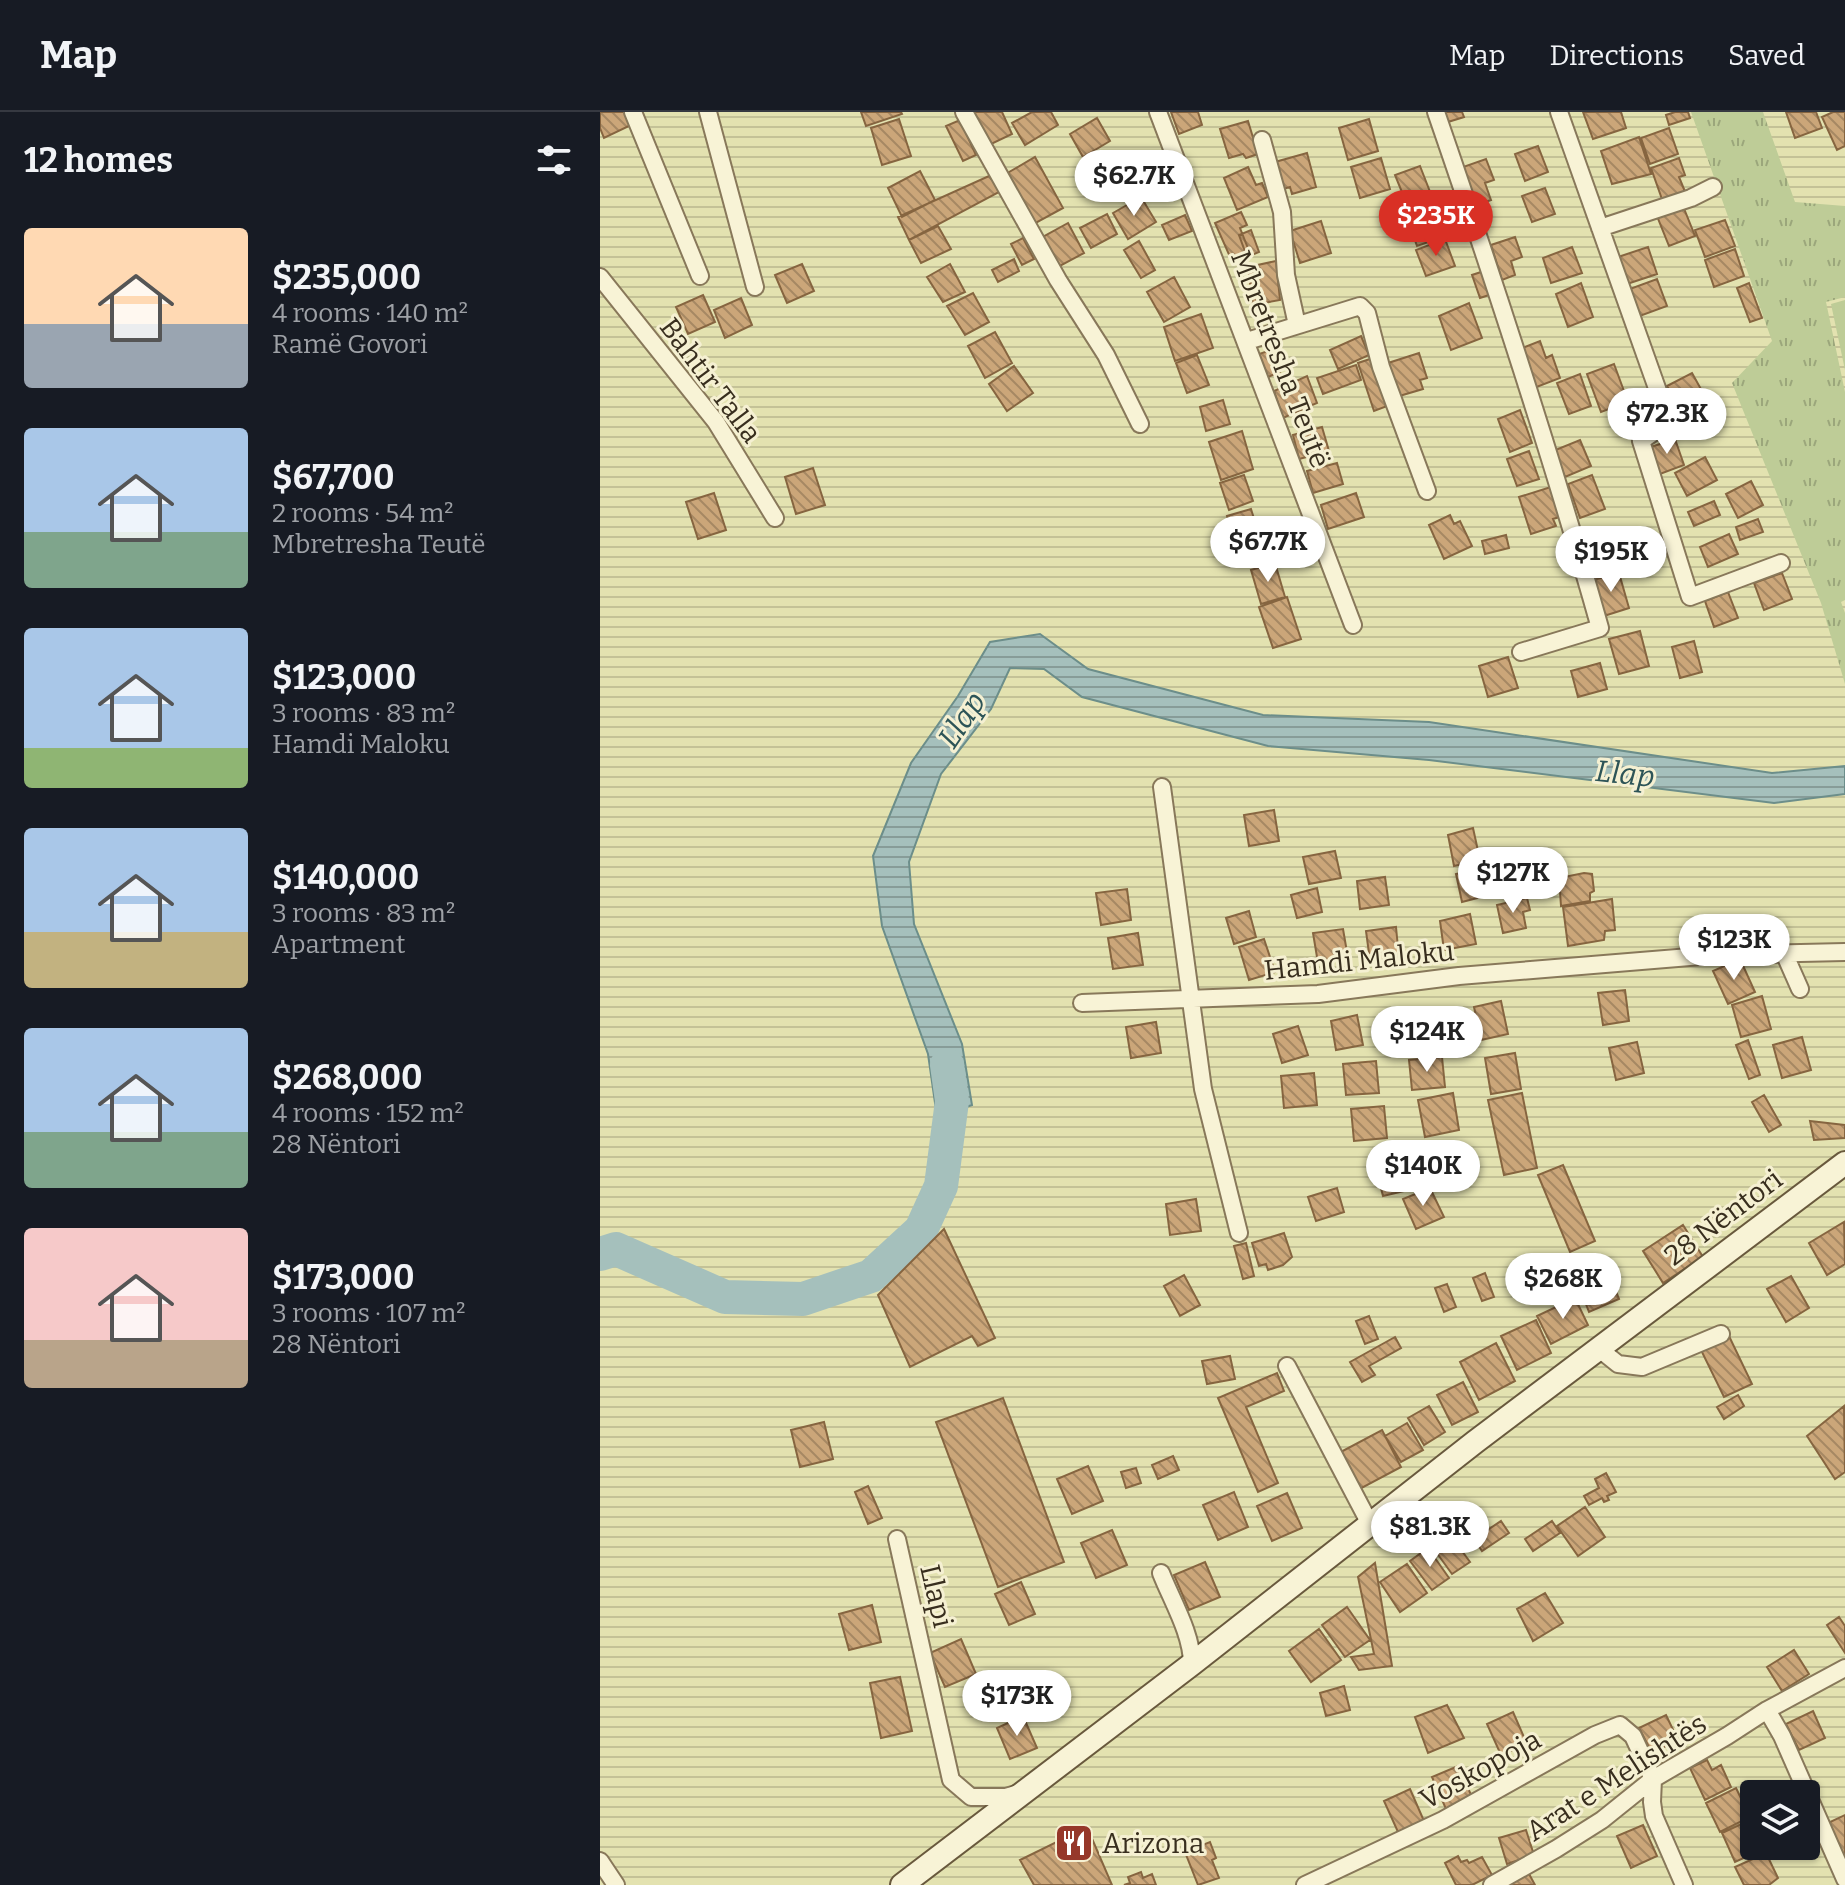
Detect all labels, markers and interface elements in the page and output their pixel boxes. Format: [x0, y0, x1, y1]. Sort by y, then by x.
text: Map [40, 32, 117, 78]
text: Map [1449, 39, 1505, 72]
text: Directions [1549, 39, 1684, 72]
text: Saved [1728, 39, 1805, 72]
icon: filters [532, 138, 576, 182]
text: 12 homes [24, 140, 173, 181]
pin: $62.7K [1069, 150, 1199, 218]
text: $62.7K [1093, 160, 1175, 191]
pin: $235K [1380, 190, 1492, 258]
text: $235K [1397, 200, 1475, 231]
street label: Mbretresha Teutë [1224, 246, 1337, 472]
text: $235,000 [272, 257, 421, 298]
icon: home [88, 260, 184, 356]
text: 4 rooms · 140 m² [272, 298, 468, 329]
street label: Bahtir Talla [653, 311, 768, 449]
text: Ramë Govori [272, 329, 428, 360]
pin: $72.3K [1602, 388, 1732, 456]
text: $72.3K [1625, 398, 1709, 429]
text: $67,700 [272, 457, 395, 498]
icon: home [88, 460, 184, 556]
text: 2 rooms · 54 m² [272, 498, 454, 529]
pin: $67.7K [1203, 516, 1333, 584]
text: $67.7K [1228, 526, 1308, 557]
pin: $195K [1555, 526, 1667, 594]
text: Mbretresha Teutë [272, 529, 485, 560]
text: $195K [1573, 536, 1649, 567]
text: $123,000 [272, 657, 416, 698]
icon: home [88, 660, 184, 756]
water label: Llap [930, 685, 994, 755]
text: 3 rooms · 83 m² [272, 698, 455, 729]
text: Hamdi Maloku [272, 729, 450, 760]
water label: Llap [1594, 753, 1656, 795]
pin: $127K [1457, 847, 1569, 915]
text: $140,000 [272, 857, 419, 898]
text: $127K [1476, 857, 1550, 888]
icon: home [88, 860, 184, 956]
text: 3 rooms · 83 m² [272, 898, 455, 929]
pin: $123K [1678, 914, 1790, 982]
text: $123K [1697, 924, 1771, 955]
text: Apartment [272, 929, 405, 960]
street label: Hamdi Maloku [1262, 934, 1456, 987]
pin: $124K [1371, 1006, 1483, 1074]
text: $124K [1389, 1016, 1465, 1047]
text: $268,000 [272, 1057, 423, 1098]
icon: home [88, 1060, 184, 1156]
text: 4 rooms · 152 m² [272, 1098, 464, 1129]
text: 28 Nëntori [272, 1129, 401, 1160]
pin: $140K [1367, 1140, 1479, 1208]
text: $140K [1384, 1150, 1462, 1181]
street label: 28 Nëntori [1658, 1162, 1789, 1272]
pin: $268K [1507, 1253, 1619, 1321]
text: $173,000 [272, 1257, 415, 1298]
icon: home [88, 1260, 184, 1356]
text: $268K [1523, 1263, 1603, 1294]
text: 3 rooms · 107 m² [272, 1298, 465, 1329]
text: 28 Nëntori [272, 1329, 401, 1360]
pin: $81.3K [1365, 1501, 1495, 1569]
text: $81.3K [1389, 1511, 1471, 1542]
street label: Llapi [913, 1561, 960, 1631]
pin: $173K [961, 1670, 1073, 1738]
text: $173K [980, 1680, 1054, 1711]
street label: Arat e Melishtës [1520, 1707, 1713, 1848]
street label: Voskopoja [1414, 1723, 1547, 1816]
map controls [1740, 1780, 1820, 1860]
button: layers [1740, 1780, 1820, 1860]
restaurant icon: Arizona [1053, 1822, 1095, 1864]
place label: Arizona [1102, 1827, 1204, 1860]

